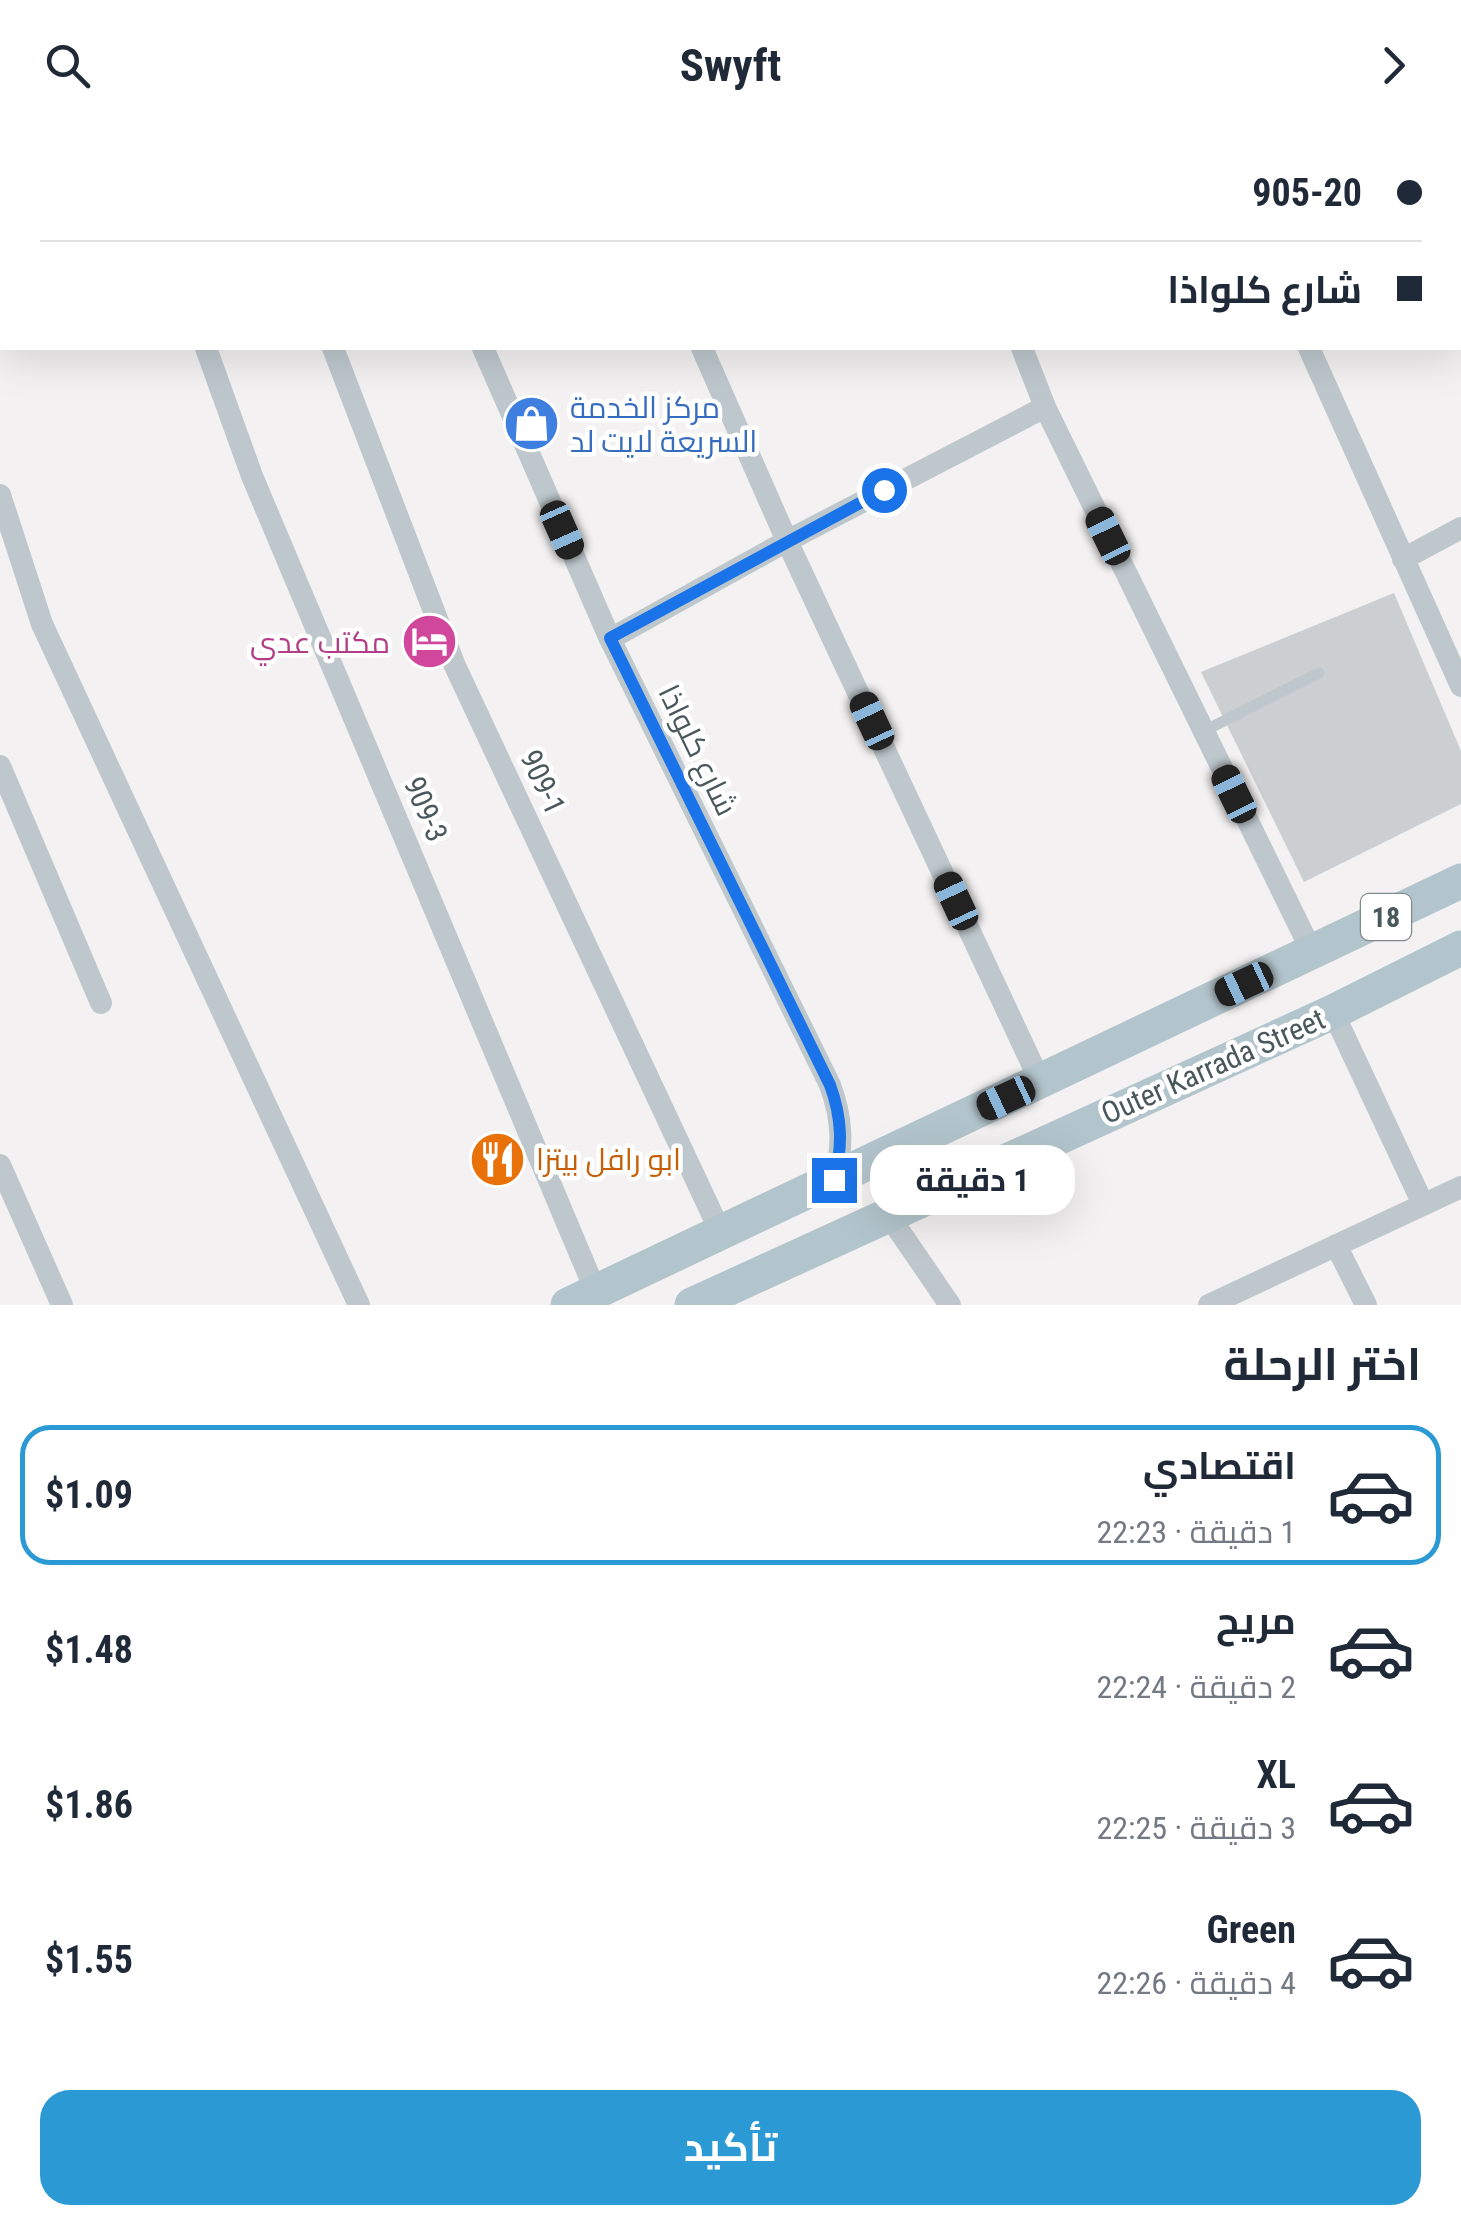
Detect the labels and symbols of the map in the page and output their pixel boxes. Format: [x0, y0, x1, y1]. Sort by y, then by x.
place label: مركز الخدمة السريعة لايت لد [570, 390, 757, 459]
shop icon: مركز الخدمة السريعة لايت لد [501, 394, 561, 454]
route start [862, 468, 907, 513]
car [536, 496, 588, 564]
car [1081, 502, 1135, 570]
hotel icon: مكتب عدي [399, 612, 459, 672]
place label: مكتب عدي [250, 625, 390, 666]
street label: شارع كلواذا [649, 679, 745, 822]
car [846, 687, 898, 755]
street label: 909-1 [513, 744, 573, 820]
car [1207, 760, 1261, 828]
street label: 909-3 [397, 771, 455, 847]
car [930, 867, 982, 935]
road number: 18 [1361, 894, 1411, 940]
car [1210, 958, 1278, 1010]
street label: Outer Karrada Street [1096, 1001, 1330, 1131]
car [972, 1072, 1040, 1124]
restaurant icon: ابو رافل بيتزا [467, 1129, 527, 1189]
place label: ابو رافل بيتزا [536, 1142, 681, 1178]
callout: 1 دقيقة [869, 1145, 1074, 1215]
route end [812, 1158, 857, 1203]

